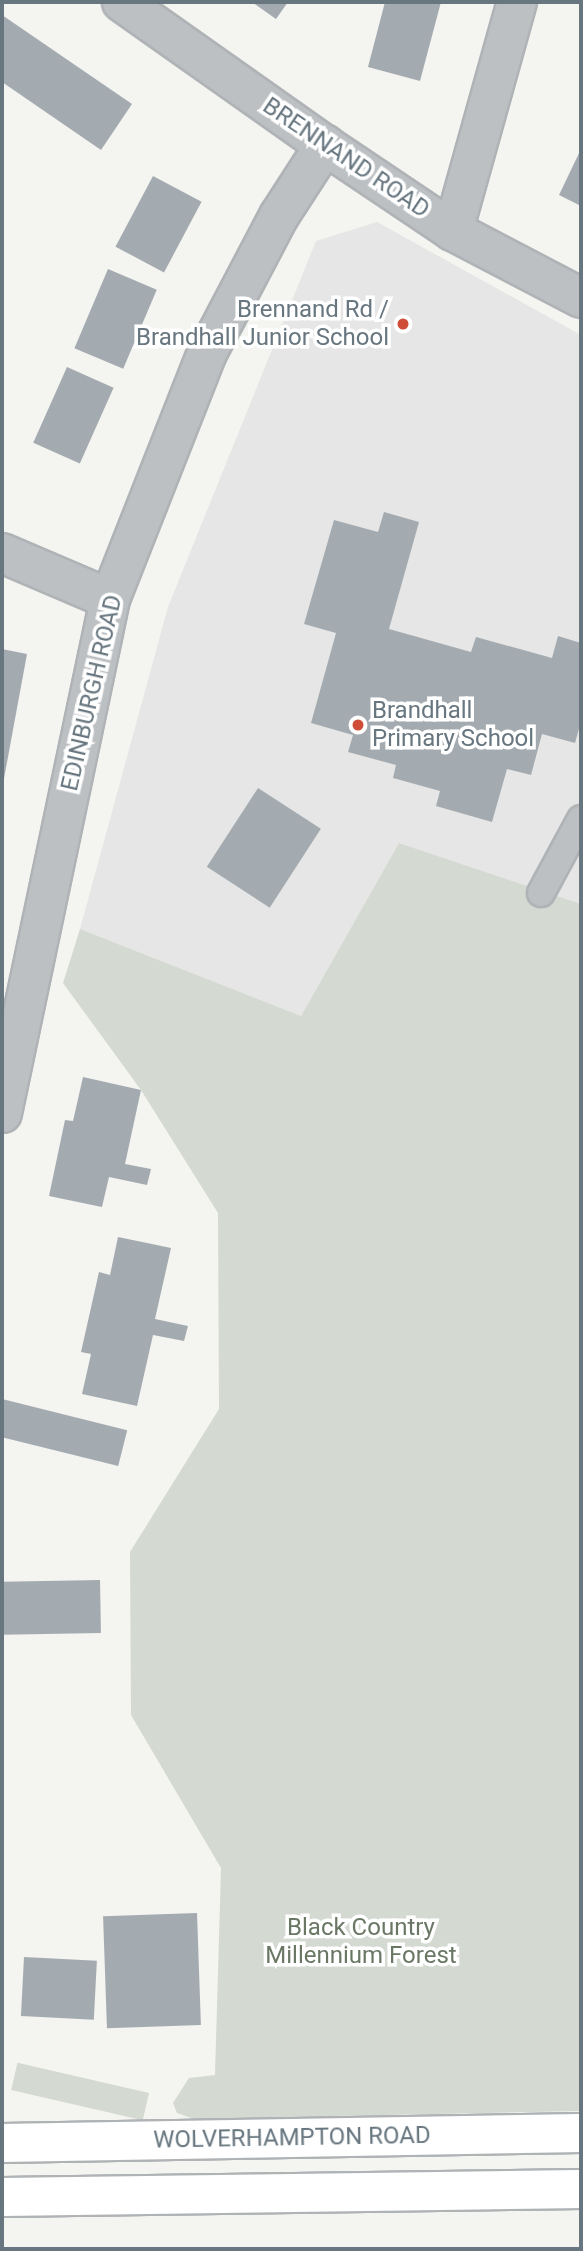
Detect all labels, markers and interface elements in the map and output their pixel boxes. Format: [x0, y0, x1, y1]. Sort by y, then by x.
street label: BRENNAND ROAD [257, 92, 435, 224]
place label: Brennand Rd / Brandhall Junior School [136, 296, 389, 352]
marker: Brennand Rd / Brandhall Junior School [395, 316, 411, 332]
street label: EDINBURGH ROAD [55, 592, 129, 794]
place label: Brandhall Primary School [372, 697, 534, 753]
marker: Brandhall Primary School [350, 717, 366, 733]
park label: Black Country Millennium Forest [265, 1914, 457, 1970]
street label: WOLVERHAMPTON ROAD [153, 2121, 431, 2155]

